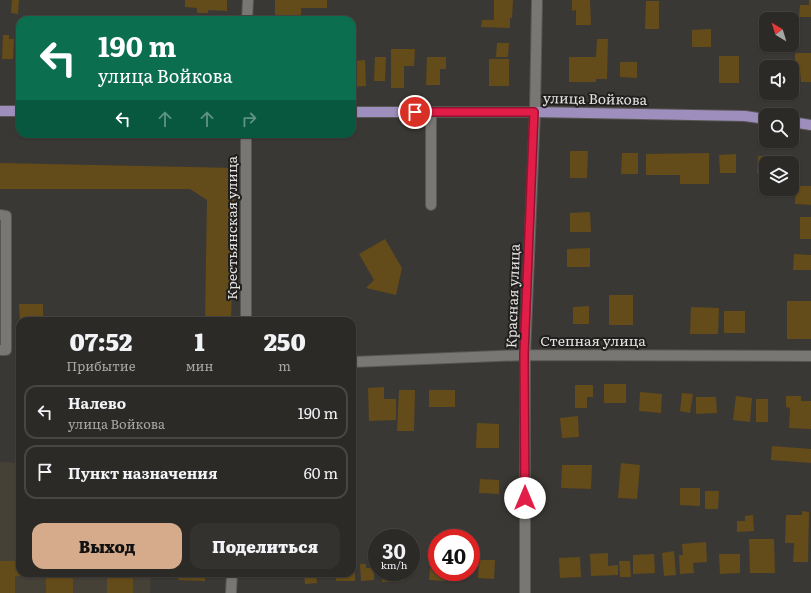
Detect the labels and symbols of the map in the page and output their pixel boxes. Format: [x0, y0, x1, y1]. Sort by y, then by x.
north arrow [759, 12, 799, 52]
street label: улица Войкова [543, 87, 648, 109]
pin [398, 95, 432, 129]
street label: Крестьянская улица [221, 156, 241, 300]
street label: Красная улица [500, 243, 524, 349]
street label: Степная улица [540, 330, 646, 350]
position arrow [504, 477, 546, 519]
speed limit sign: 40 [428, 529, 480, 581]

